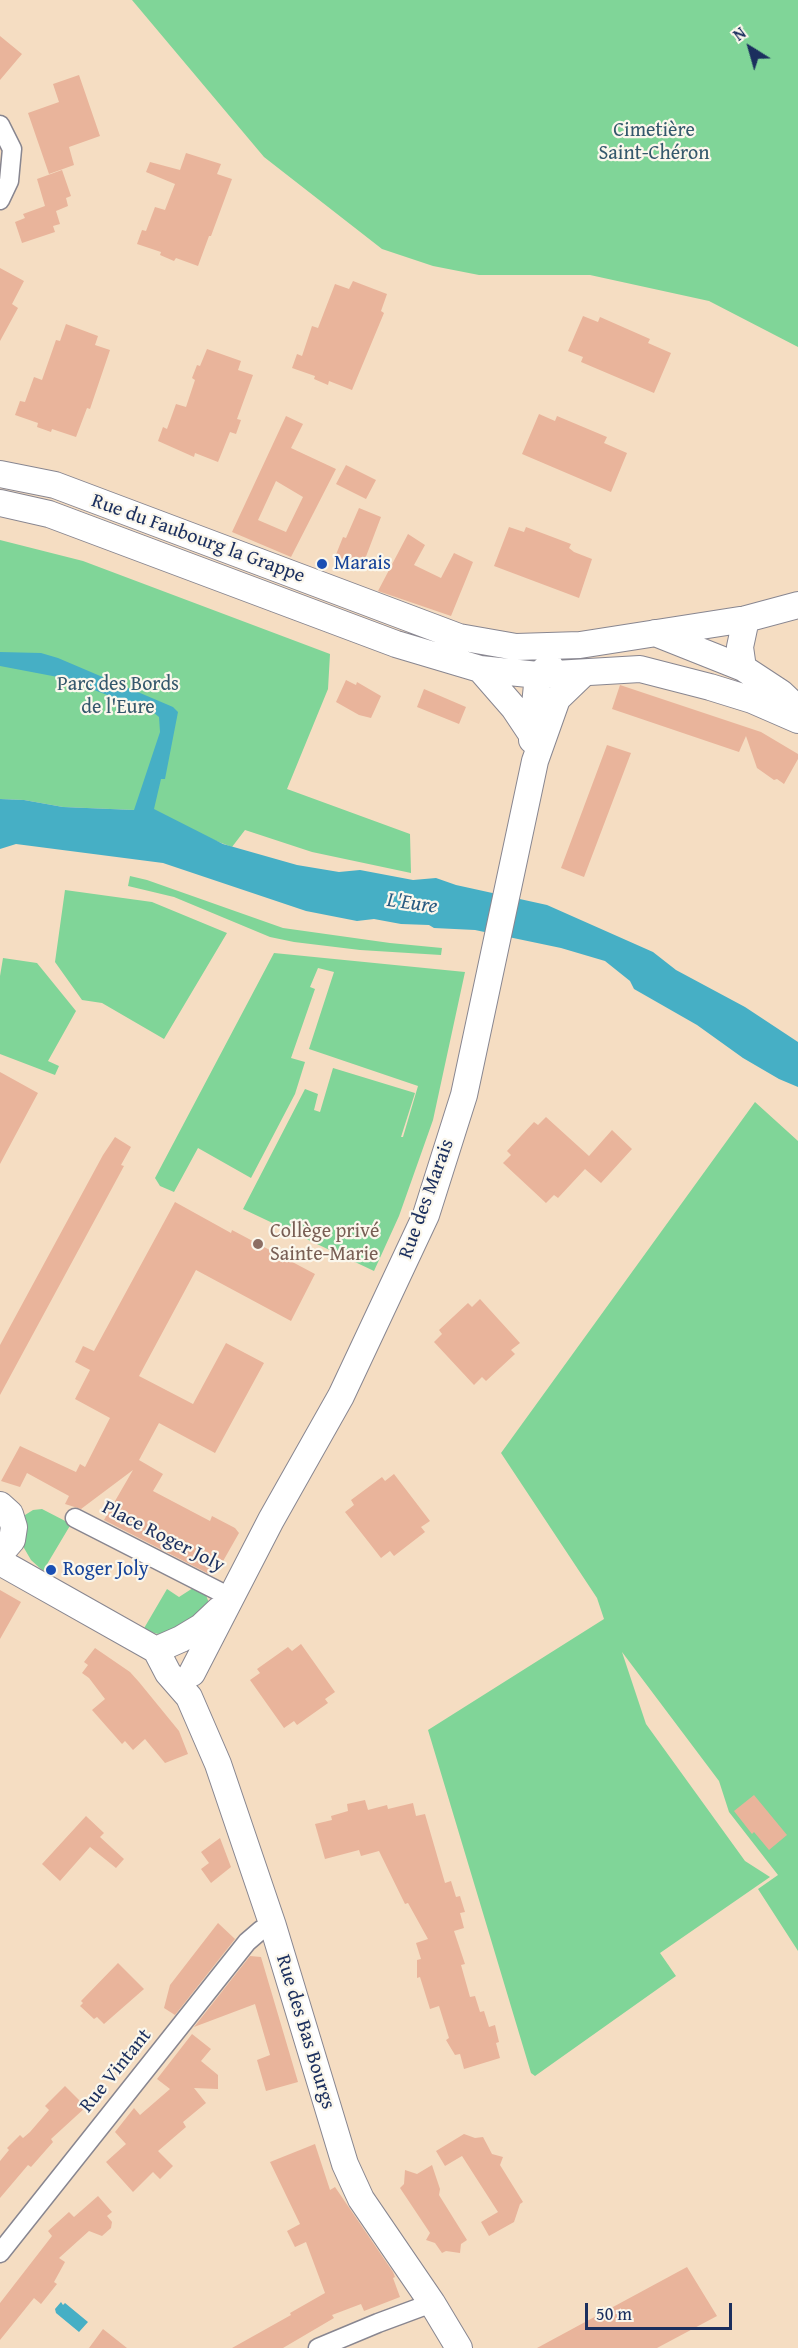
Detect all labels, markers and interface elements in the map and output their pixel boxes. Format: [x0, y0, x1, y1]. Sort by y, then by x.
north arrow [720, 18, 780, 78]
text: N [728, 21, 751, 46]
park label: Cimetière Saint-Chéron [599, 119, 709, 166]
street label: Rue du Faubourg la Grappe [88, 489, 308, 589]
place label: Marais [334, 552, 391, 576]
marker: Marais [315, 557, 329, 571]
park label: Parc des Bords de l'Eure [57, 673, 179, 720]
water label: L'Eure [385, 888, 439, 920]
street label: Rue des Marais [394, 1136, 460, 1262]
place label: Collège privé Sainte-Marie [270, 1220, 379, 1267]
marker: Collège privé Sainte-Marie [251, 1237, 265, 1251]
street label: Place Roger Joly [98, 1496, 228, 1578]
place label: Roger Joly [63, 1558, 149, 1582]
marker: Roger Joly [44, 1563, 58, 1577]
street label: Rue des Bas Bourgs [270, 1952, 340, 2112]
street label: Rue Vintant [75, 2024, 157, 2118]
scale bar [588, 2291, 735, 2329]
text: 50 m [596, 2300, 632, 2327]

